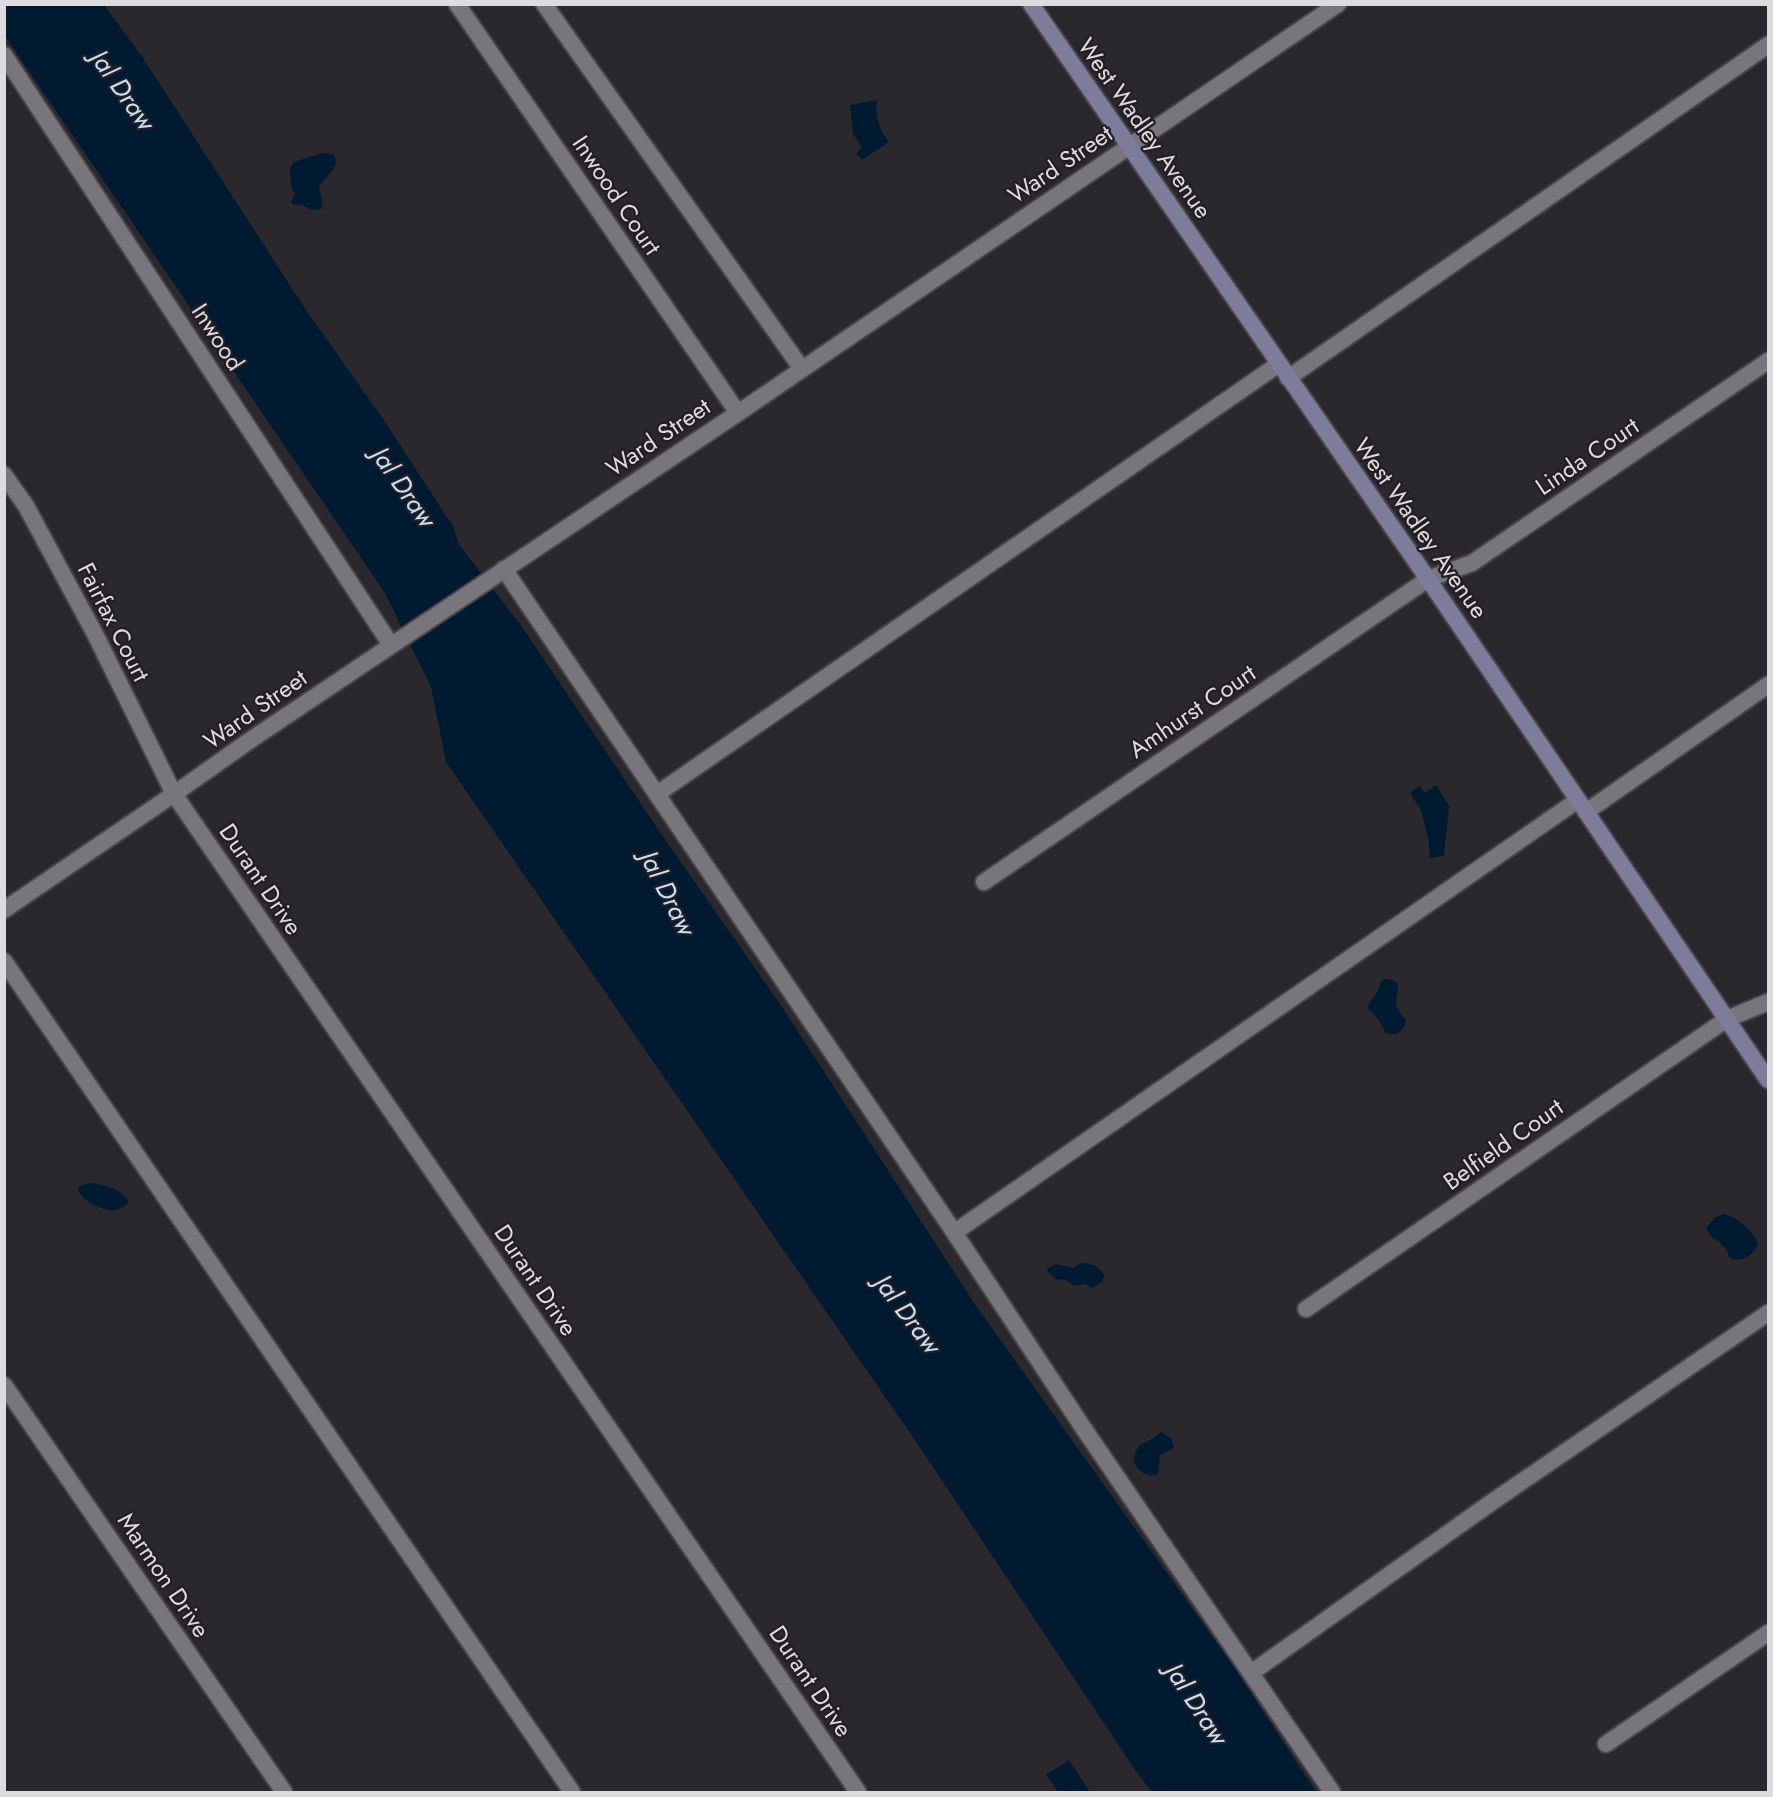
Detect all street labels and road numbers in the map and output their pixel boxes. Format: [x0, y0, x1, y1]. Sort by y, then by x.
street label: West Wadley Avenue [1069, 31, 1221, 225]
street label: Ward Street [1001, 116, 1119, 212]
street label: Inwood Court [564, 128, 670, 262]
street label: Inwood [183, 296, 253, 378]
street label: Ward Street [599, 389, 717, 485]
street label: Linda Court [1528, 408, 1646, 504]
street label: West Wadley Avenue [1345, 431, 1497, 625]
street label: Fairfax Court [69, 557, 159, 688]
street label: Amhurst Court [1121, 655, 1263, 767]
street label: Ward Street [196, 660, 314, 758]
street label: Durant Drive [211, 816, 311, 942]
street label: Belfield Court [1436, 1090, 1570, 1198]
street label: Durant Drive [486, 1217, 586, 1343]
street label: Marmon Drive [109, 1505, 219, 1645]
street label: Durant Drive [761, 1618, 861, 1744]

